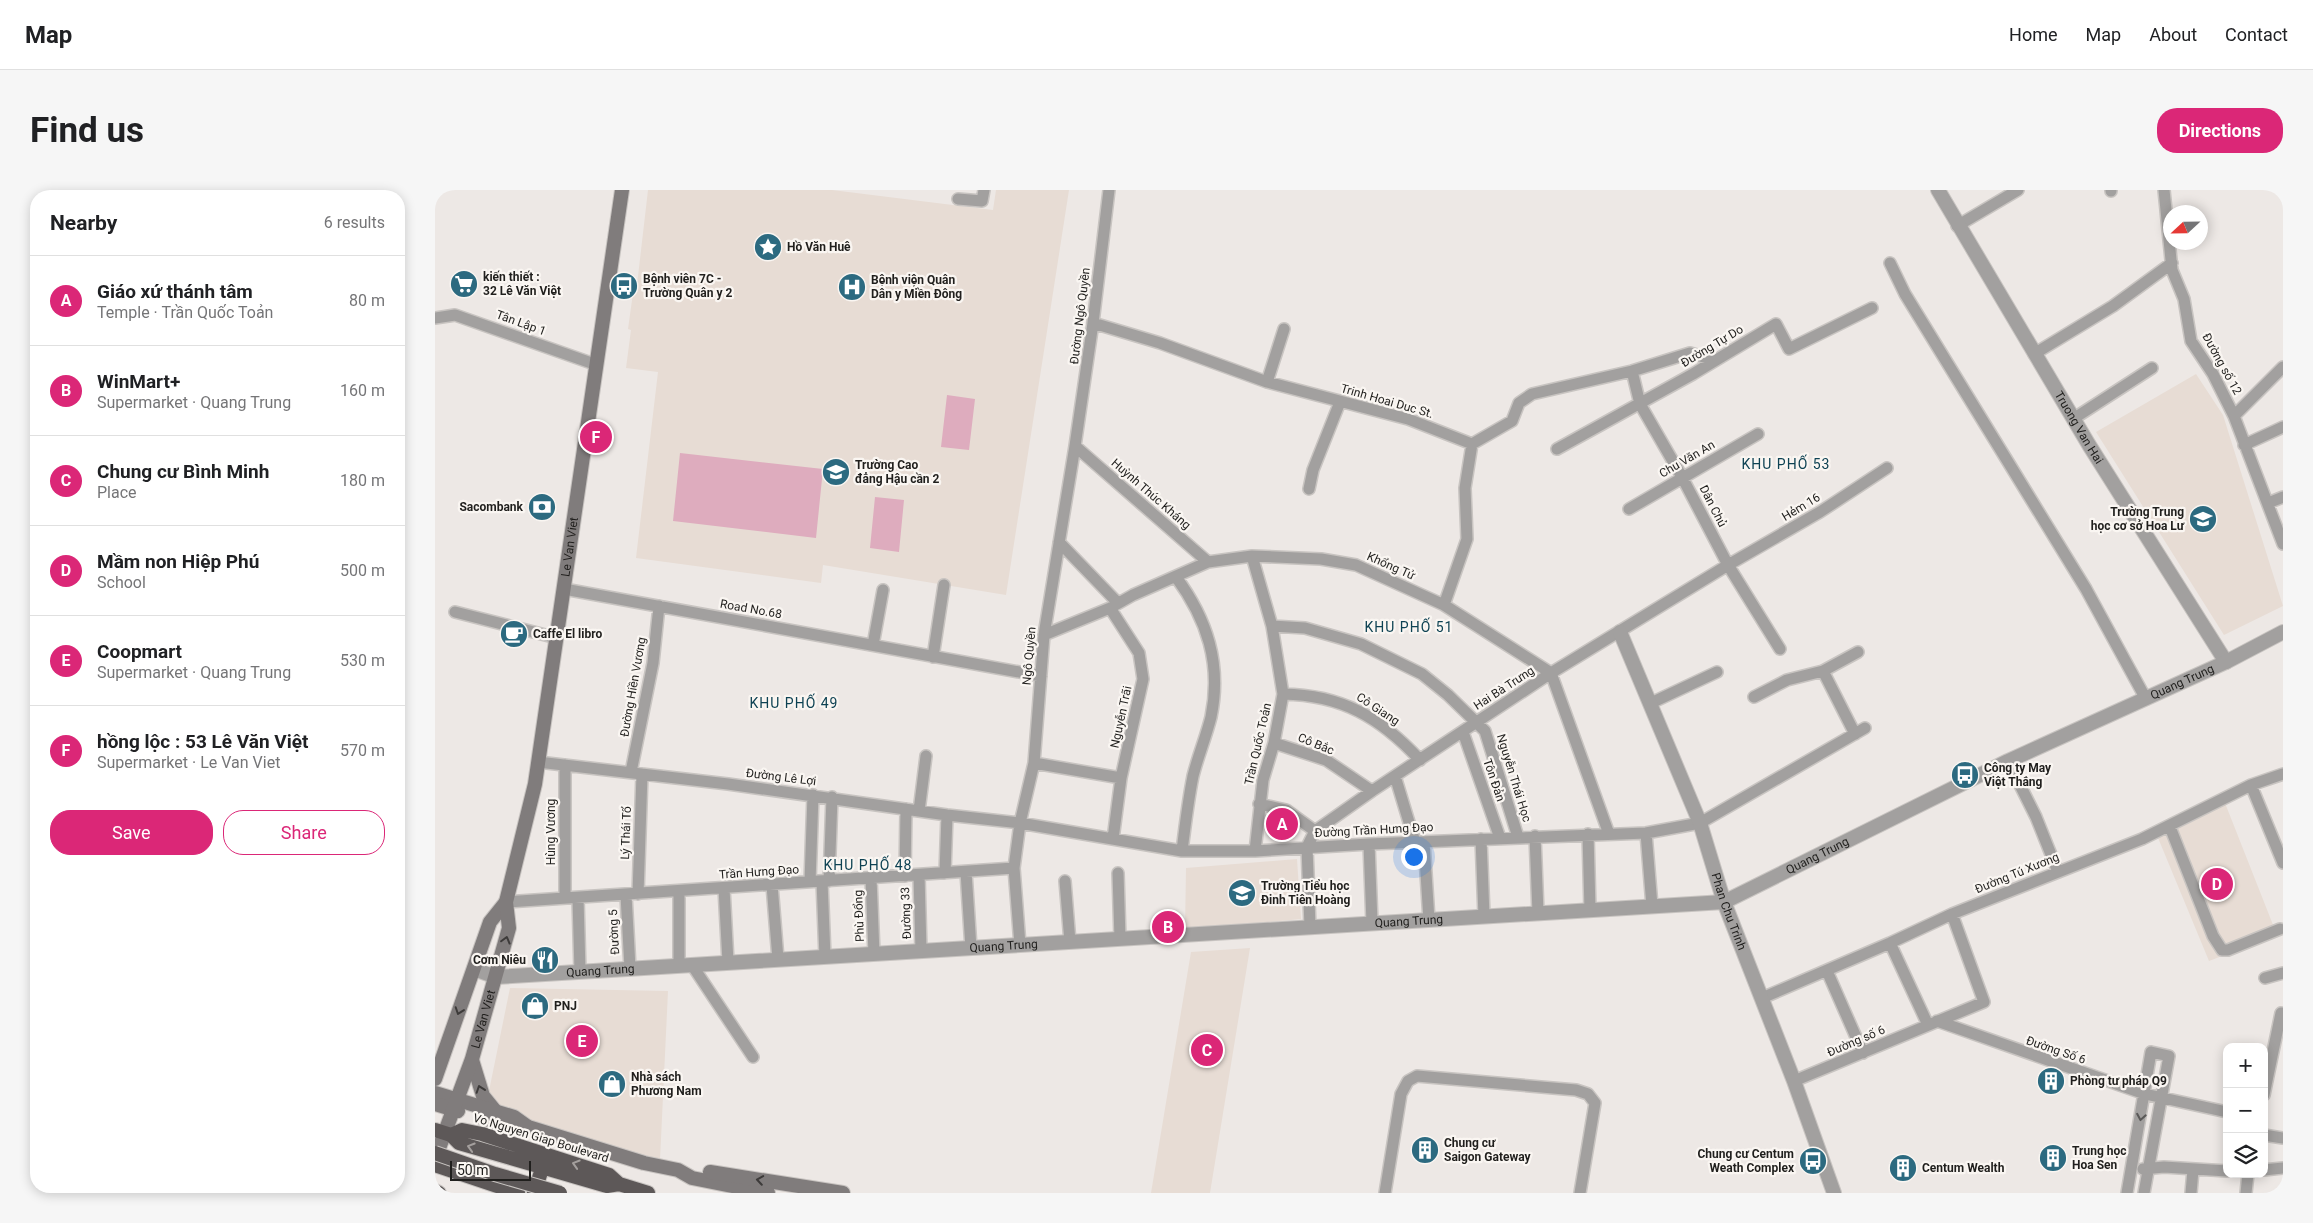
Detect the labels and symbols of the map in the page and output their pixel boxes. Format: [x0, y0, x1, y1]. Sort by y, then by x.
north arrow [2163, 205, 2208, 250]
place icon: Hồ Văn Huê [753, 232, 783, 262]
place label: Hồ Văn Huê [787, 240, 851, 254]
street label: Đường Ngô Quyền [1067, 267, 1093, 365]
supermarket icon: kiến thiết : 32 Lê Văn Việt [449, 269, 479, 299]
place label: kiến thiết : 32 Lê Văn Việt [483, 270, 561, 298]
bus stop icon: Bệnh viên 7C - Trường Quân y 2 [609, 271, 639, 301]
place label: Bệnh viên 7C - Trường Quân y 2 [643, 272, 732, 300]
hospital icon: Bệnh viện Quân Dân y Miền Đông [837, 272, 867, 302]
place label: Bệnh viện Quân Dân y Miền Đông [871, 273, 962, 301]
street label: Tân Lập 1 [494, 308, 548, 338]
street label: Đường Tự Do [1678, 322, 1746, 370]
street label: Đường số 12 [2199, 331, 2245, 397]
street label: Trinh Hoai Duc St. [1339, 381, 1435, 421]
street label: Truong Van Hai [2052, 389, 2106, 466]
pin: F [580, 418, 612, 456]
street label: Chu Văn An [1657, 437, 1717, 481]
district label: KHU PHỐ 53 [1742, 454, 1830, 472]
street label: Huỳnh Thúc Kháng [1108, 456, 1194, 532]
school or university icon: Trường Cao đẳng Hậu cần 2 [821, 457, 851, 487]
place label: Trường Cao đẳng Hậu cần 2 [855, 458, 940, 486]
street label: Dân Chủ [1697, 483, 1729, 529]
street label: Hẻm 16 [1779, 490, 1823, 524]
bank icon: Sacombank [527, 492, 557, 522]
place label: Sacombank [459, 500, 524, 514]
school or university icon: Trường Trung học cơ sở Hoa Lư [2188, 504, 2218, 534]
place label: Trường Trung học cơ sở Hoa Lư [2091, 505, 2185, 533]
street label: Le Van Viet [558, 516, 581, 578]
street label: Khổng Tử [1365, 549, 1418, 583]
street label: Road No.68 [719, 597, 783, 621]
district label: KHU PHỐ 51 [1365, 617, 1453, 635]
cafe icon: Caffe El libro [499, 619, 529, 649]
street label: Ngô Quyền [1019, 626, 1039, 686]
place label: Caffe El libro [533, 627, 602, 641]
street label: Đường Hiền Vương [617, 636, 649, 738]
street label: Quang Trung [2148, 661, 2216, 702]
street label: Hai Bà Trưng [1471, 663, 1537, 713]
street label: Nguyễn Trãi [1108, 685, 1134, 749]
street label: Cô Giang [1354, 690, 1402, 728]
district label: KHU PHỐ 49 [750, 693, 838, 711]
street label: Trần Quốc Toản [1242, 702, 1274, 786]
street label: Cô Bắc [1296, 730, 1336, 758]
street label: Nguyễn Thái Học [1494, 732, 1534, 824]
street label: Tôn Đản [1480, 757, 1508, 803]
bus stop icon: Công ty May Việt Thắng [1950, 760, 1980, 790]
place label: Công ty May Việt Thắng [1984, 761, 2052, 789]
street label: Đường Lê Lợi [745, 766, 817, 788]
street label: Hùng Vương [544, 799, 558, 865]
pin: A [1266, 805, 1298, 843]
street label: Lý Thái Tổ [618, 806, 634, 860]
street label: Đường Trần Hưng Đạo [1314, 820, 1434, 840]
street label: Quang Trung [1784, 834, 1851, 877]
your location [1401, 844, 1427, 870]
street label: Đường Tú Xương [1973, 850, 2061, 896]
district label: KHU PHỐ 48 [824, 855, 912, 873]
street label: Trần Hưng Đạo [718, 862, 800, 882]
pin: D [2201, 865, 2233, 903]
street label: Phan Chu Trinh [1709, 871, 1749, 952]
school or university icon: Trường Tiểu học Đinh Tiên Hoàng [1227, 878, 1257, 908]
place label: Trường Tiểu học Đinh Tiên Hoàng [1261, 879, 1350, 907]
street label: Đường 33 [898, 887, 914, 939]
street label: Phù Đổng [851, 890, 867, 942]
pin: B [1152, 908, 1184, 946]
street label: Đường 5 [606, 909, 622, 955]
street label: Quang Trung [1374, 912, 1443, 930]
one-way arrow [500, 935, 511, 944]
street label: Quang Trung [969, 937, 1038, 955]
restaurant icon: Cơm Niêu [530, 945, 560, 975]
place label: Cơm Niêu [473, 953, 526, 967]
street label: Quang Trung [566, 962, 635, 980]
street label: Le Van Viet [468, 988, 498, 1050]
shop icon: PNJ [520, 991, 550, 1021]
place label: PNJ [554, 999, 577, 1013]
one-way arrow [455, 1006, 465, 1015]
pin: E [566, 1022, 598, 1060]
street label: Đường số 6 [1825, 1022, 1887, 1059]
pin: C [1191, 1031, 1223, 1069]
street label: Đường Số 6 [2024, 1033, 2088, 1067]
building icon: Phòng tư pháp Q9 [2036, 1066, 2066, 1096]
shop icon: Nhà sách Phương Nam [597, 1069, 627, 1099]
place label: Nhà sách Phương Nam [631, 1070, 702, 1098]
place label: Phòng tư pháp Q9 [2070, 1074, 2167, 1088]
one-way arrow [476, 1085, 486, 1093]
street label: Vo Nguyen Giap Boulevard [471, 1111, 611, 1165]
one-way arrow [2136, 1112, 2147, 1121]
building icon: Chung cư Saigon Gateway [1410, 1135, 1440, 1165]
place label: Chung cư Saigon Gateway [1444, 1136, 1532, 1164]
one-way arrow [468, 1142, 476, 1152]
building icon: Trung học Hoa Sen [2038, 1143, 2068, 1173]
place label: Trung học Hoa Sen [2072, 1144, 2126, 1172]
bus stop icon: Chung cư Centum Weath Complex [1798, 1146, 1828, 1176]
place label: Chung cư Centum Weath Complex [1697, 1147, 1795, 1175]
building icon: Centum Wealth [1888, 1153, 1918, 1183]
scale bar [450, 1158, 531, 1181]
one-way arrow [572, 1160, 581, 1170]
place label: Centum Wealth [1922, 1161, 2005, 1175]
one-way arrow [756, 1176, 764, 1186]

